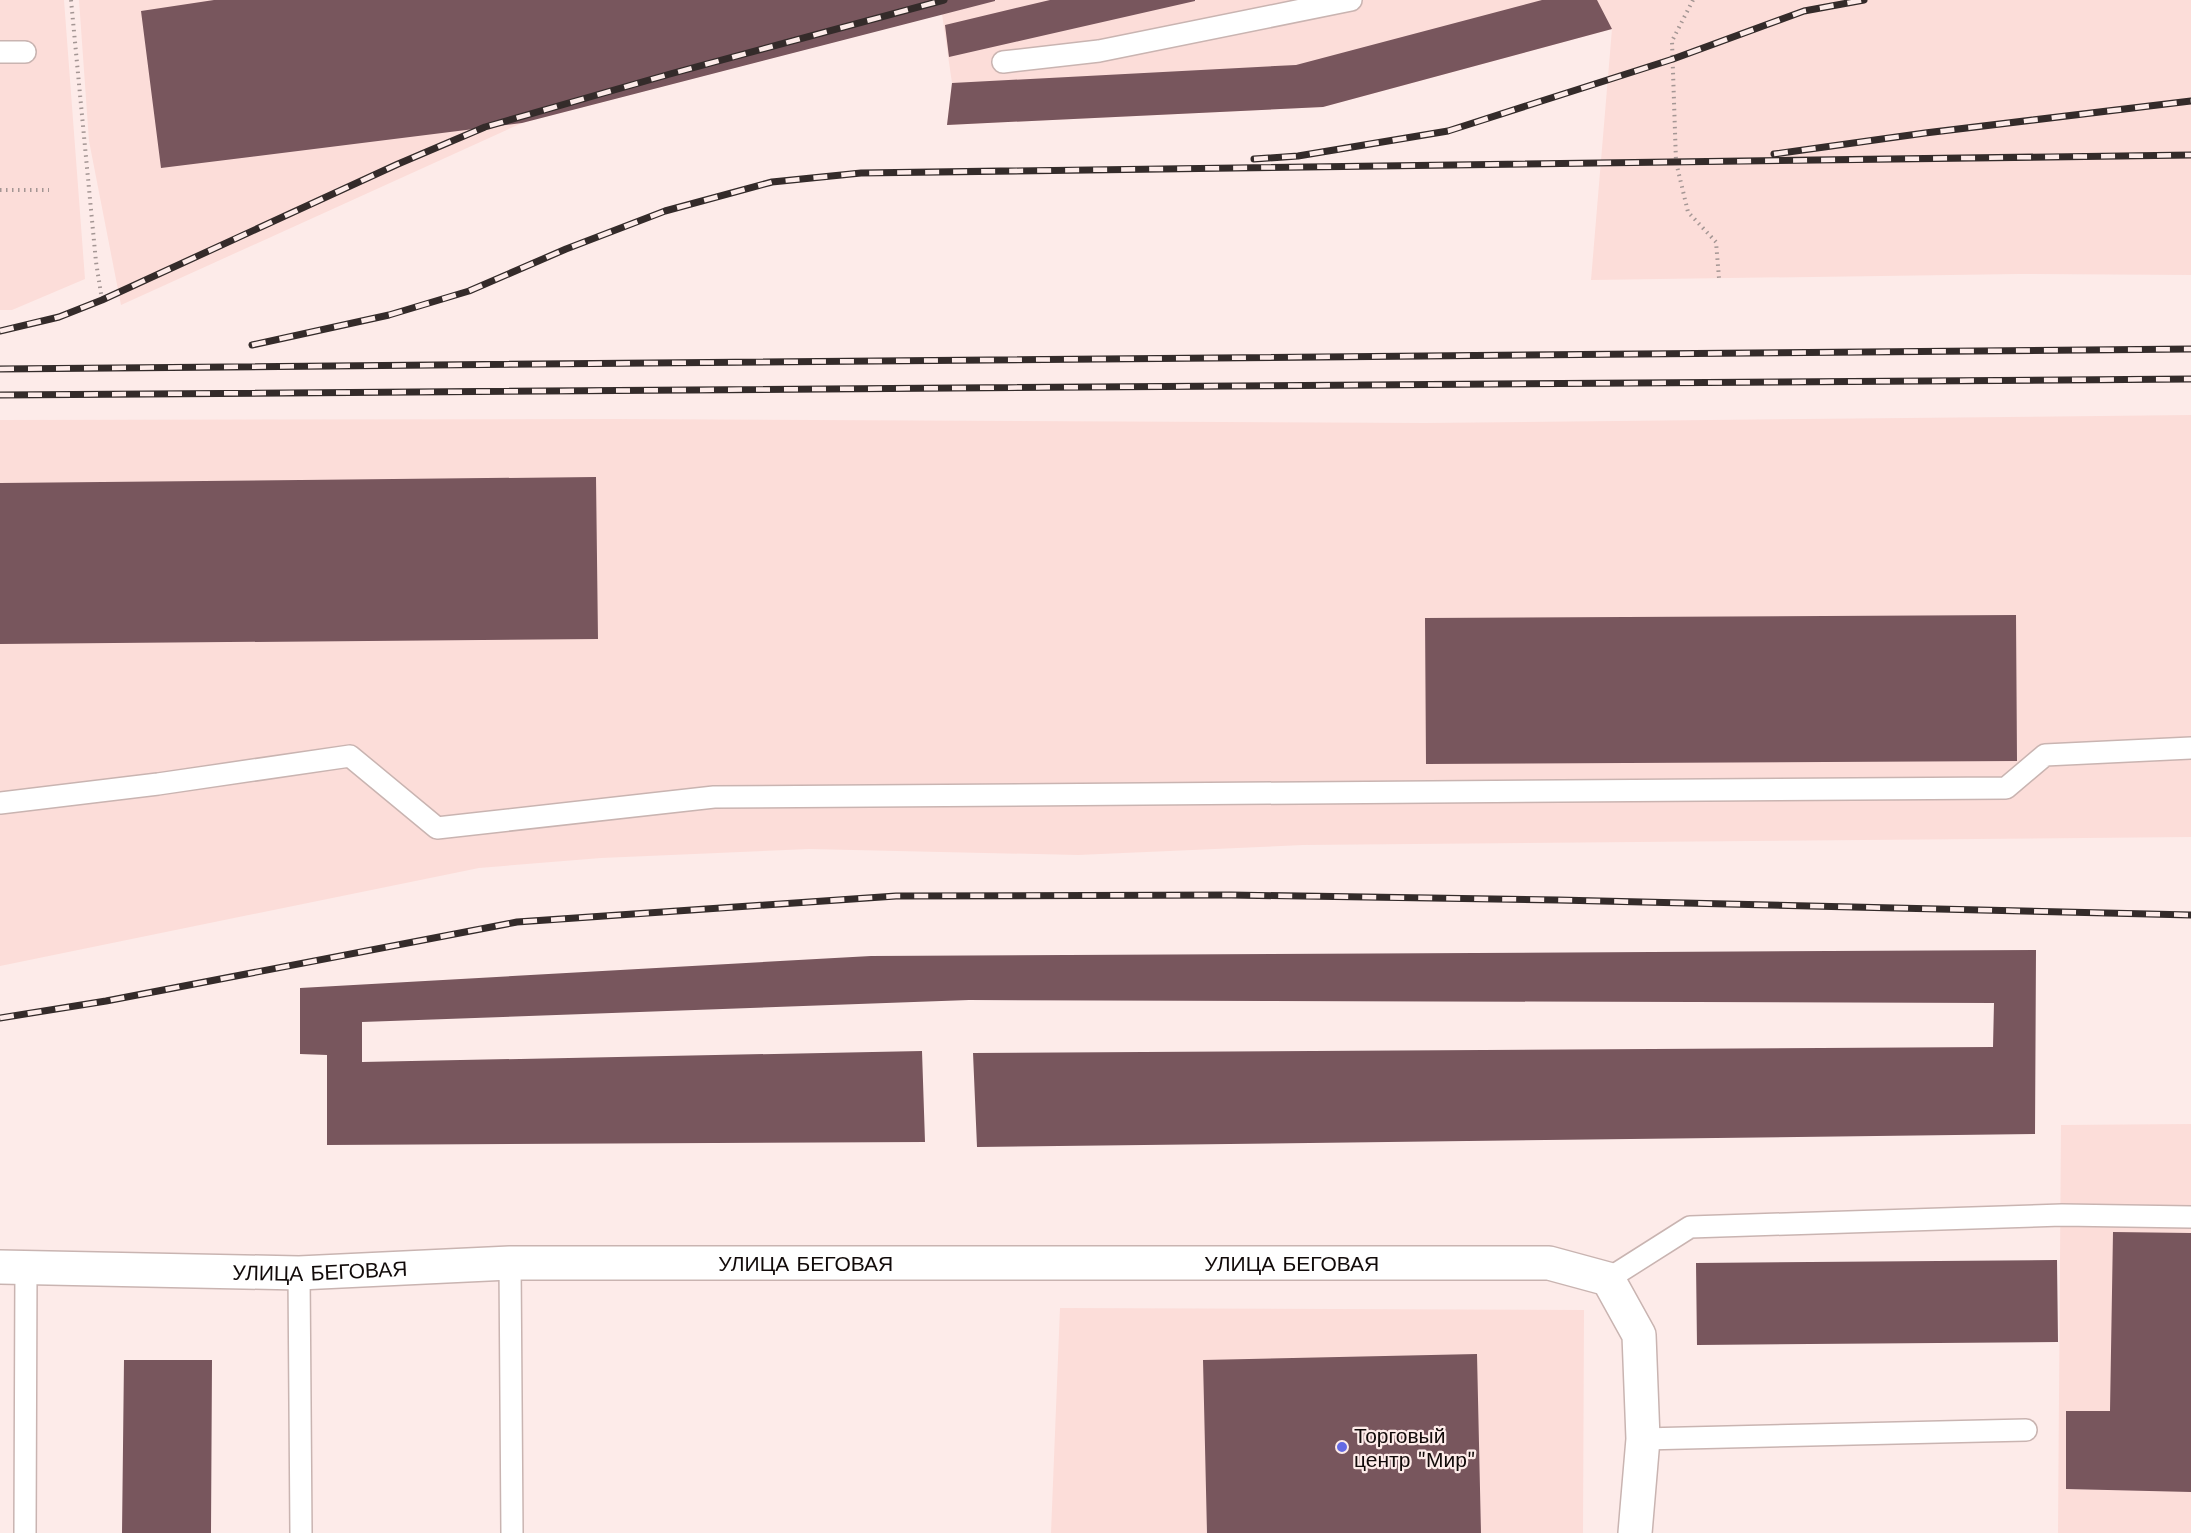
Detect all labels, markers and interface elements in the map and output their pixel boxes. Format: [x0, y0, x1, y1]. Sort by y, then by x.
street label: УЛИЦА БЕГОВАЯ [718, 1251, 893, 1276]
street label: УЛИЦА БЕГОВАЯ [1204, 1251, 1379, 1276]
street label: УЛИЦА БЕГОВАЯ [232, 1255, 408, 1286]
place label: Торговый центр "Мир" [1354, 1423, 1475, 1472]
marker: Торговый центр "Мир" [1335, 1440, 1349, 1454]

